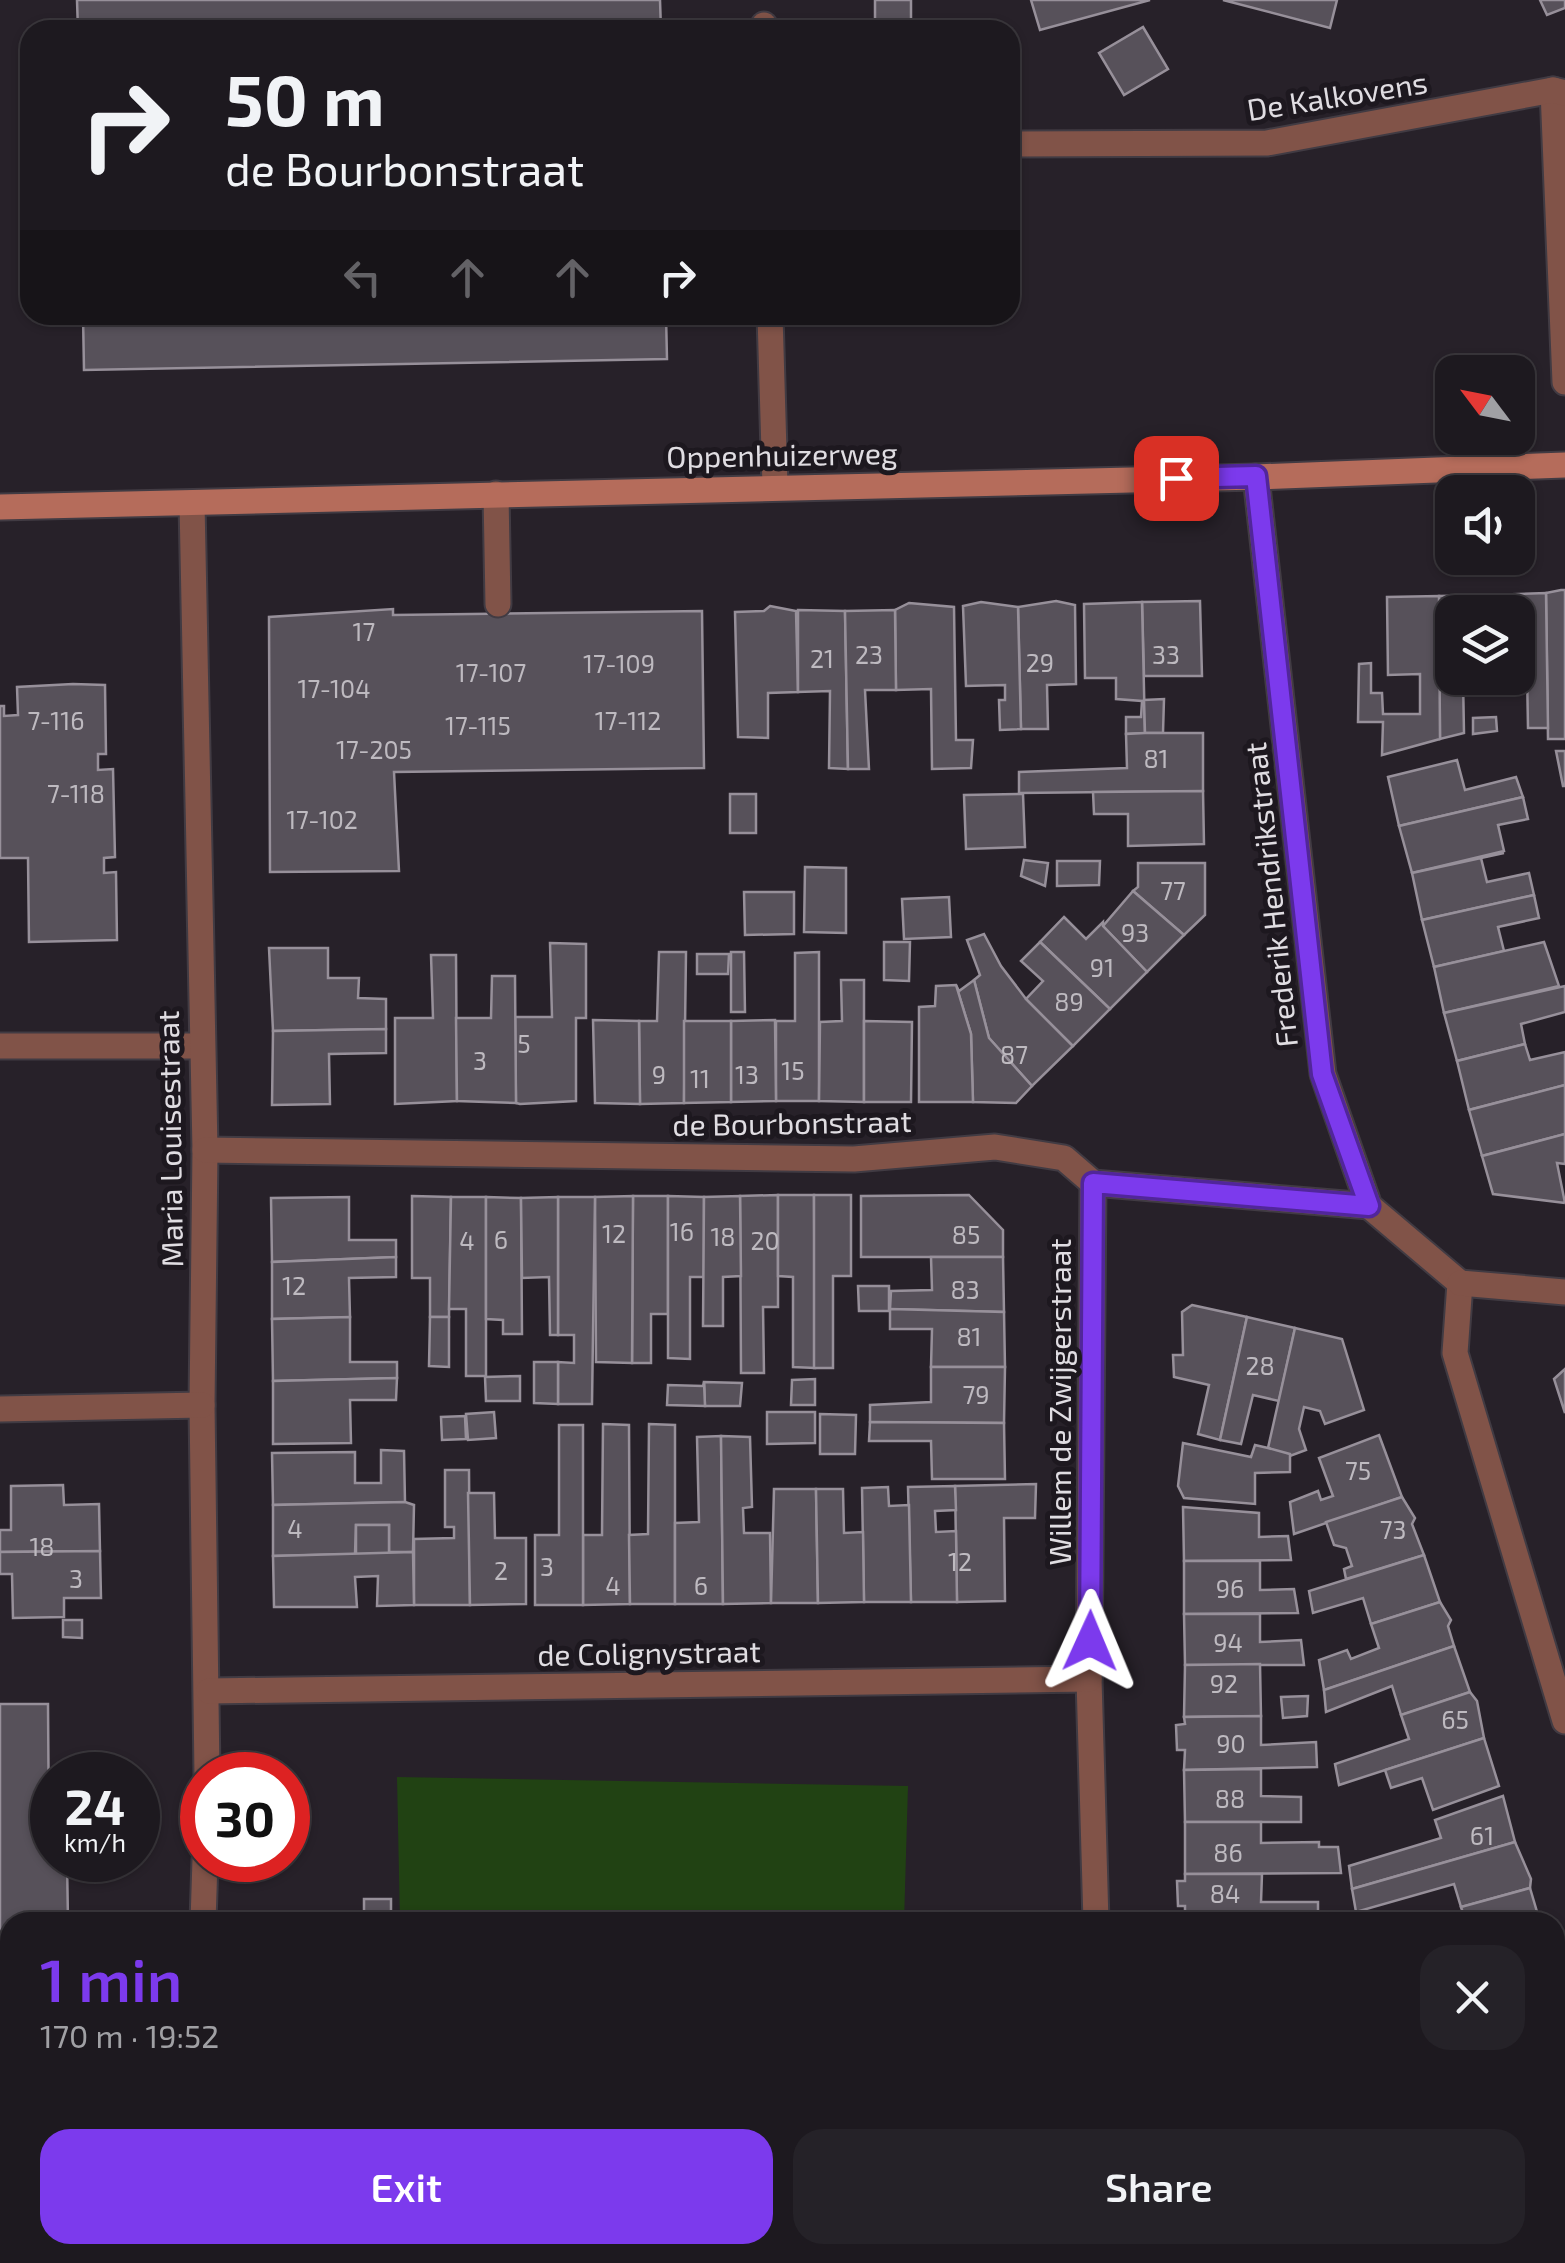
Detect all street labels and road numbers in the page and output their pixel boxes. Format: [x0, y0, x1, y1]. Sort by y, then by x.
street label: De Kalkovens [1244, 63, 1430, 127]
street label: Oppenhuizerweg [666, 434, 898, 474]
street label: Frederik Hendrikstraat [1236, 741, 1304, 1049]
street label: Maria Louisestraat [149, 1010, 189, 1268]
street label: de Bourbonstraat [672, 1102, 912, 1142]
street label: Willem de Zwijgerstraat [1041, 1238, 1077, 1566]
street label: de Colignystraat [537, 1632, 761, 1672]

